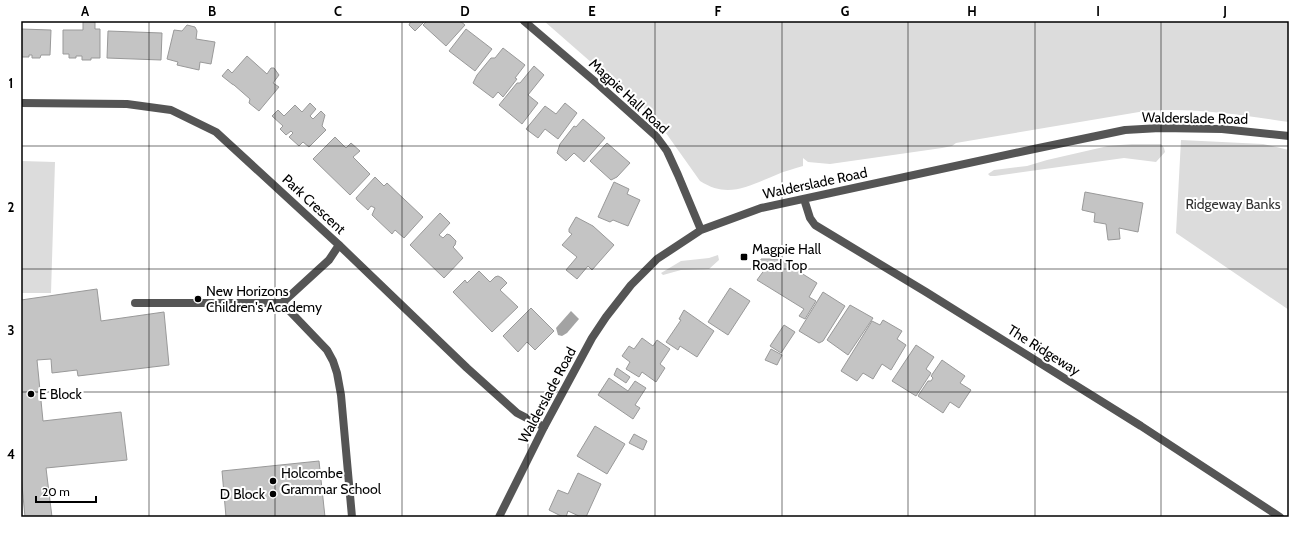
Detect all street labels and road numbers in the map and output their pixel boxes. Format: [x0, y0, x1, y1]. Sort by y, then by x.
street label: Magpie Hall Road [585, 54, 673, 138]
street label: Walderslade Road [1142, 108, 1248, 128]
street label: Walderslade Road [761, 163, 869, 203]
street label: Park Crescent [279, 170, 350, 238]
street label: The Ridgeway [1004, 321, 1084, 379]
street label: Walderslade Road [514, 344, 580, 446]

